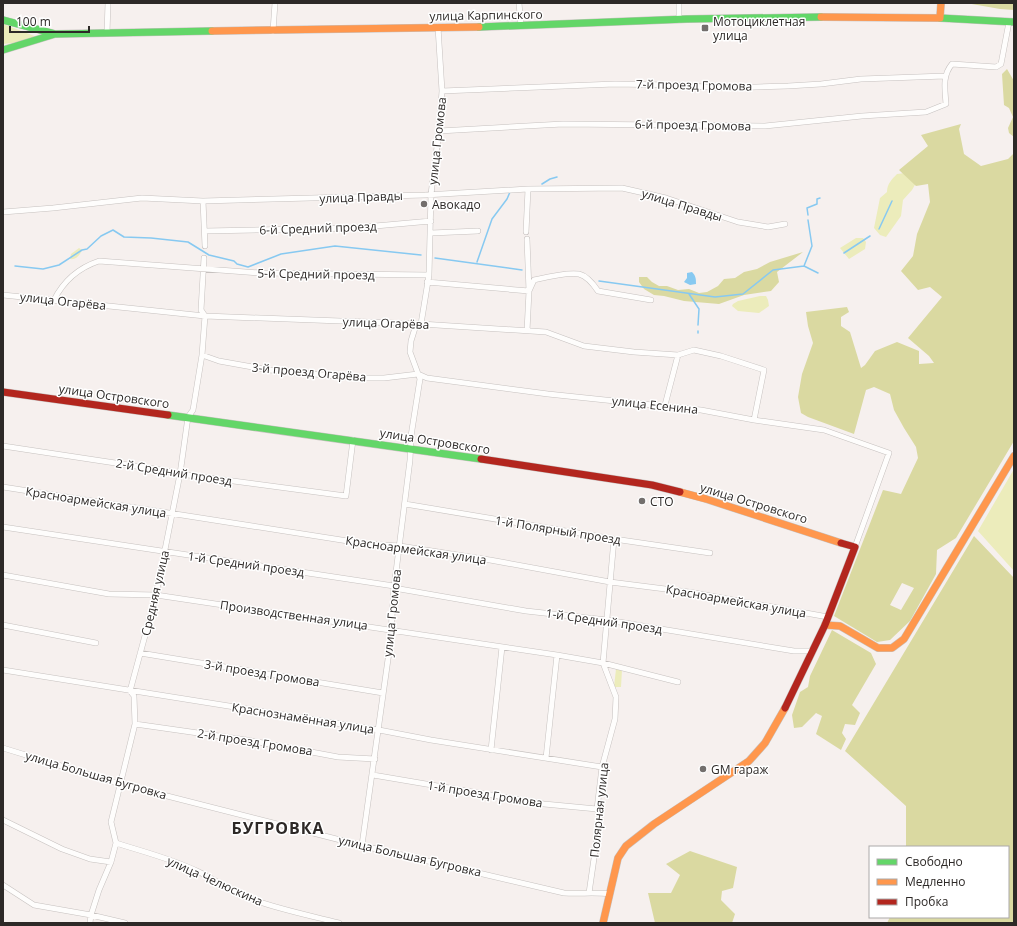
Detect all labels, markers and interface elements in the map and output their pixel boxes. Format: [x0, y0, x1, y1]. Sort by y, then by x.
street label: улица Карпинского [429, 6, 543, 24]
scale bar [10, 8, 89, 34]
text: 100 m [16, 13, 51, 30]
place label: Мотоциклетная улица [713, 13, 805, 44]
marker: Мотоциклетная улица [700, 23, 710, 33]
street label: 7-й проезд Громова [636, 75, 752, 95]
street label: улица Громова [424, 96, 450, 186]
street label: 6-й проезд Громова [635, 115, 751, 135]
street label: улица Правды [640, 185, 724, 225]
street label: улица Правды [319, 187, 403, 207]
place label: Авокадо [432, 196, 481, 213]
marker: Авокадо [419, 199, 429, 209]
street label: 6-й Средний проезд [259, 217, 377, 239]
street label: 5-й Средний проезд [257, 264, 375, 284]
street label: улица Огарёва [19, 288, 107, 314]
street label: улица Огарёва [342, 313, 430, 333]
street label: 3-й проезд Огарёва [251, 359, 367, 385]
street label: улица Островского [58, 380, 170, 412]
street label: улица Есенина [611, 392, 699, 418]
street label: улица Островского [379, 424, 491, 458]
street label: 2-й Средний проезд [115, 454, 233, 490]
street label: улица Островского [698, 479, 810, 527]
street label: Красноармейская улица [24, 482, 168, 522]
place label: СТО [650, 493, 674, 510]
marker: СТО [637, 496, 647, 506]
street label: 1-й Полярный проезд [494, 512, 622, 548]
street label: Красноармейская улица [344, 532, 488, 568]
street label: 1-й Средний проезд [187, 547, 305, 581]
street label: Средняя улица [137, 549, 173, 637]
street label: улица Громова [379, 568, 405, 658]
street label: Красноармейская улица [665, 580, 807, 622]
street label: Производственная улица [219, 596, 369, 634]
street label: 1-й Средний проезд [545, 604, 663, 638]
street label: 3-й проезд Громова [203, 655, 321, 691]
street label: Краснознамённая улица [231, 698, 375, 738]
street label: 2-й проезд Громова [196, 724, 314, 760]
street label: улица Большая Бугровка [23, 747, 169, 803]
place label: GM гараж [711, 761, 768, 778]
street label: Полярная улица [586, 762, 612, 858]
marker: GM гараж [698, 764, 708, 774]
street label: 1-й проезд Громова [426, 776, 544, 812]
district label: БУГРОВКА [231, 817, 325, 839]
street label: улица Большая Бугровка [337, 831, 483, 881]
legend [869, 846, 1009, 918]
street label: улица Челюскина [164, 852, 266, 910]
text: Свободно [905, 853, 963, 870]
text: Медленно [905, 873, 965, 890]
text: Пробка [905, 893, 948, 910]

